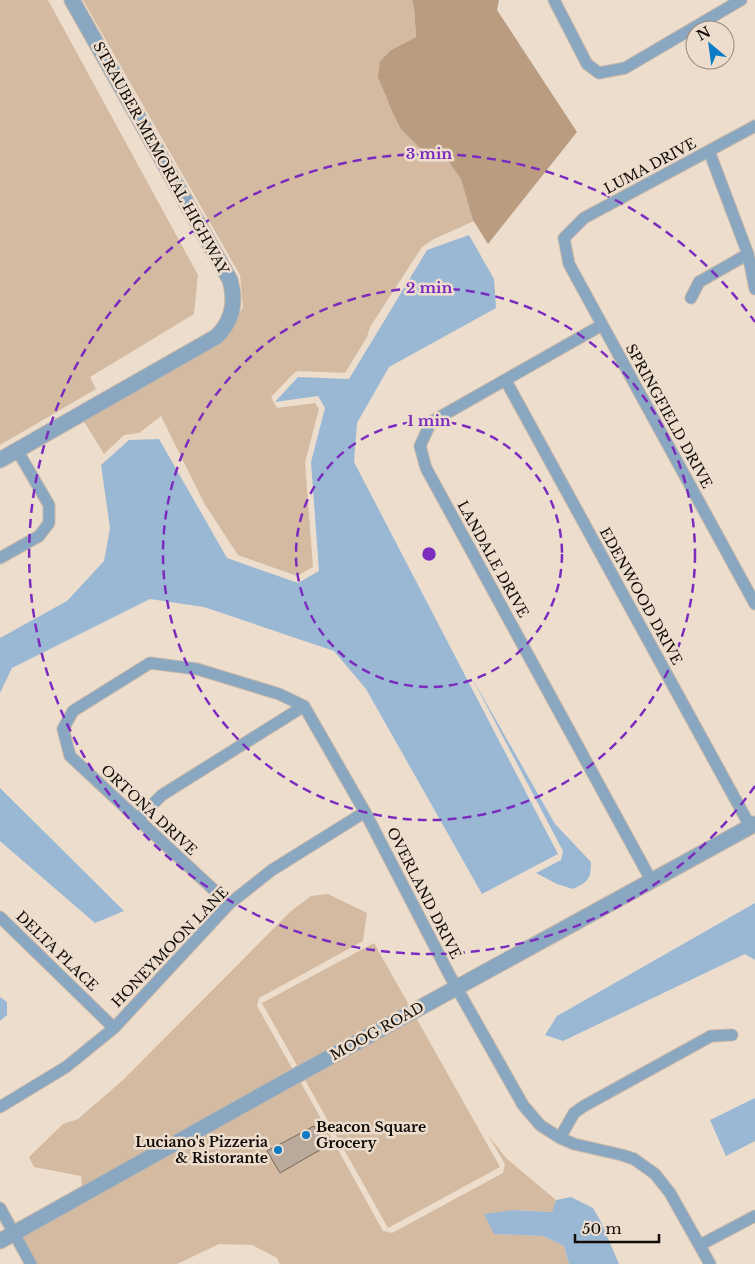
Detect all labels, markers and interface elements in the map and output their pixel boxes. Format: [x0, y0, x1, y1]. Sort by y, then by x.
north arrow [685, 20, 735, 70]
text: N [694, 23, 714, 45]
street label: STRAUBER MEMORIAL HIGHWAY [89, 39, 233, 278]
street label: LUMA DRIVE [601, 134, 699, 198]
text: 3 min [406, 144, 452, 163]
text: 2 min [406, 278, 452, 297]
street label: SPRINGFIELD DRIVE [622, 341, 716, 491]
text: 1 min [407, 411, 451, 430]
street label: LANDALE DRIVE [453, 497, 533, 621]
street label: EDENWOOD DRIVE [596, 524, 686, 668]
centre of rings [420, 545, 438, 563]
street label: ORTONA DRIVE [97, 761, 201, 859]
street label: OVERLAND DRIVE [383, 824, 465, 962]
street label: HONEYMOON LANE [108, 883, 232, 1011]
street label: DELTA PLACE [12, 907, 102, 995]
street label: MOOG ROAD [327, 998, 427, 1064]
place label: Beacon Square Grocery [316, 1118, 426, 1152]
marker: Beacon Square Grocery [300, 1129, 312, 1141]
place label: Luciano's Pizzeria & Ristorante [135, 1133, 268, 1167]
marker: Luciano's Pizzeria & Ristorante [272, 1144, 284, 1156]
scale bar [575, 1212, 659, 1244]
text: 50 m [582, 1219, 622, 1238]

